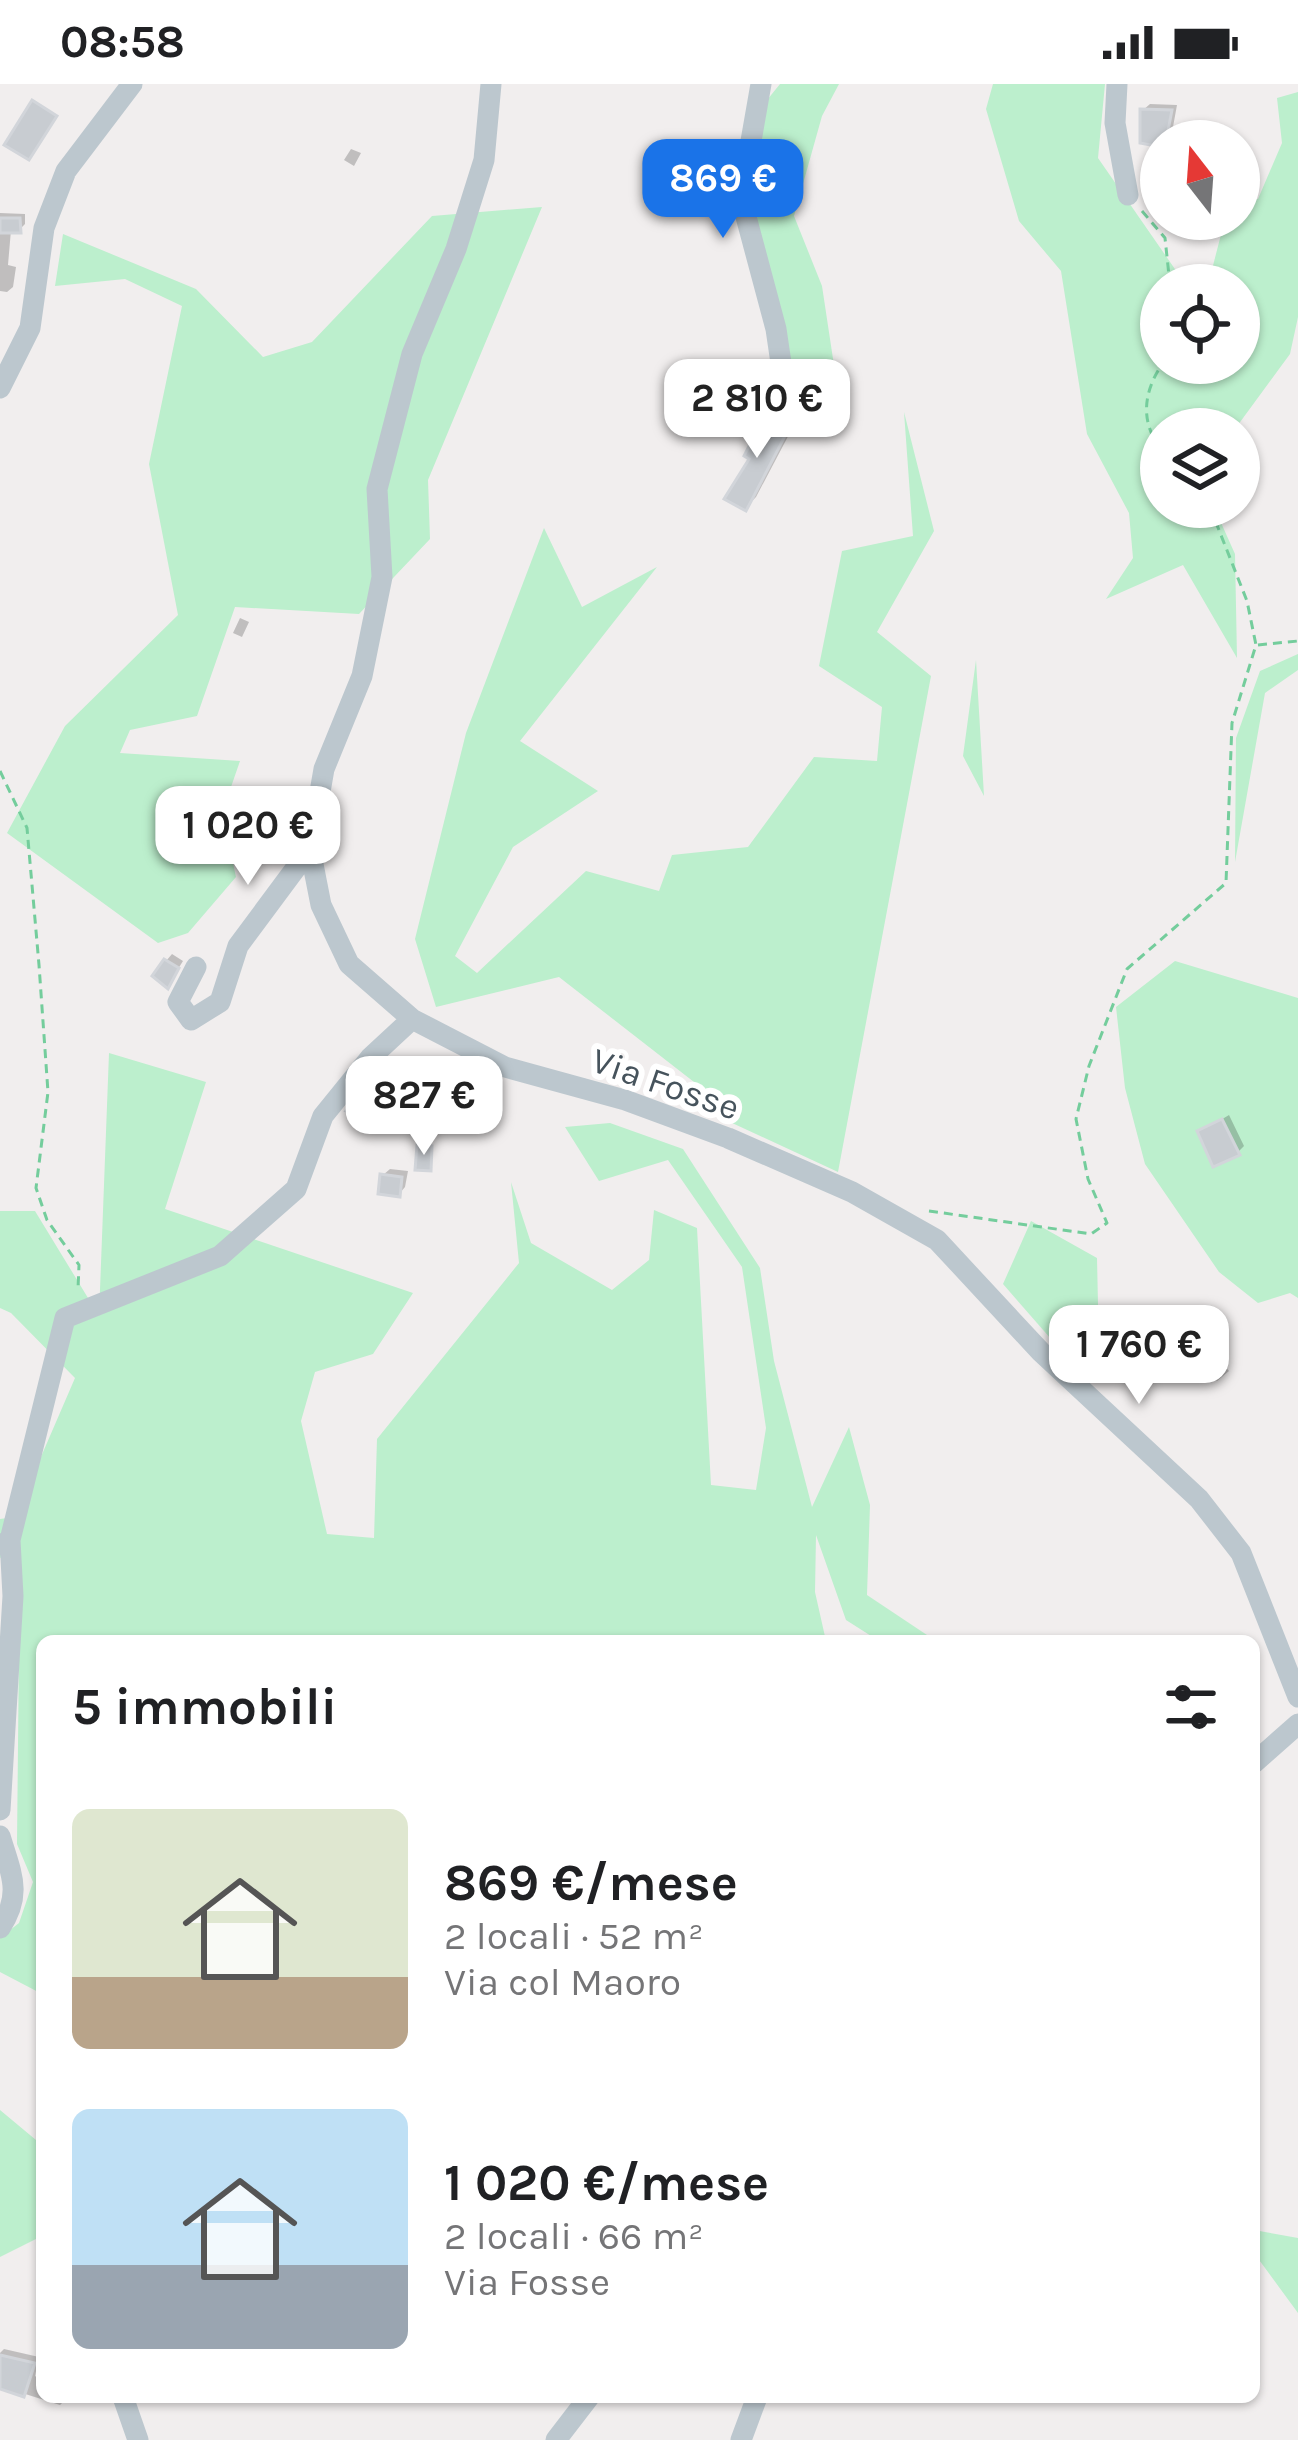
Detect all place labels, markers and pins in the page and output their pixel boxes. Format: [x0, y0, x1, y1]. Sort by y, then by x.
pin: 869 € [639, 139, 807, 241]
pin: 2 810 € [646, 359, 868, 461]
pin: 1 020 € [137, 786, 359, 888]
pin: 827 € [340, 1056, 508, 1158]
pin: 1 760 € [1028, 1305, 1250, 1407]

